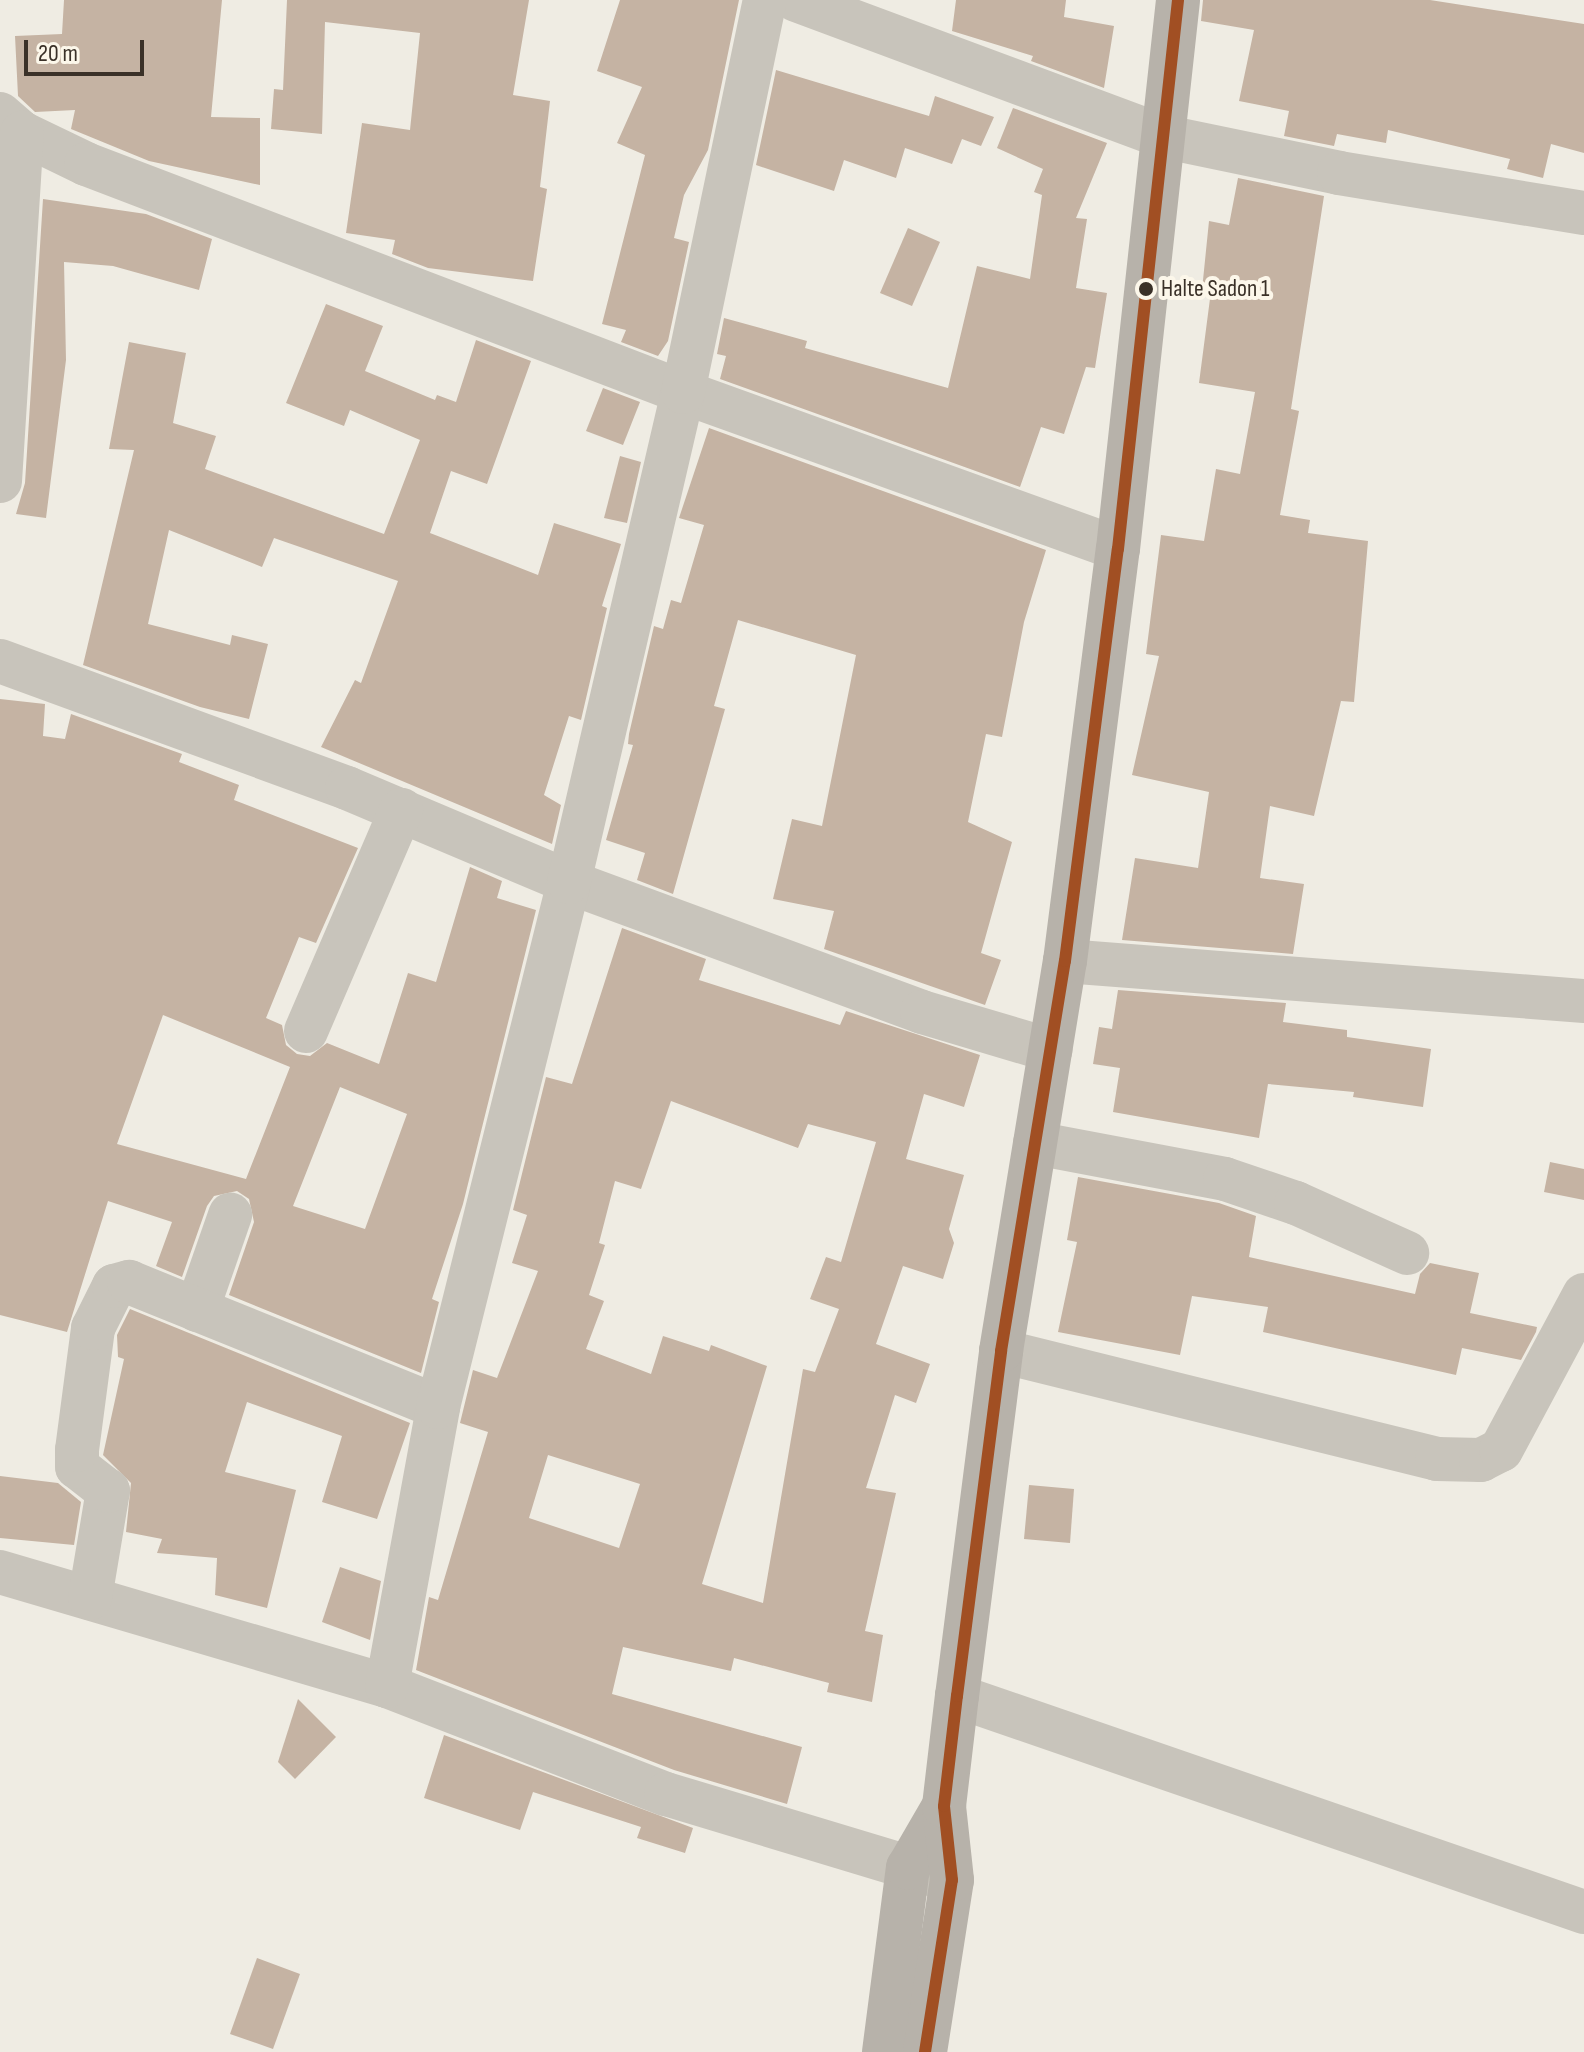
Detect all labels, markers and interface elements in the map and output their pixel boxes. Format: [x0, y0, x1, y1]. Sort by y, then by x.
scale bar [28, 24, 148, 74]
text: 20 m [38, 39, 78, 68]
place label: Halte Sadon 1 [1161, 275, 1269, 303]
marker: Halte Sadon 1 [1138, 281, 1154, 297]

